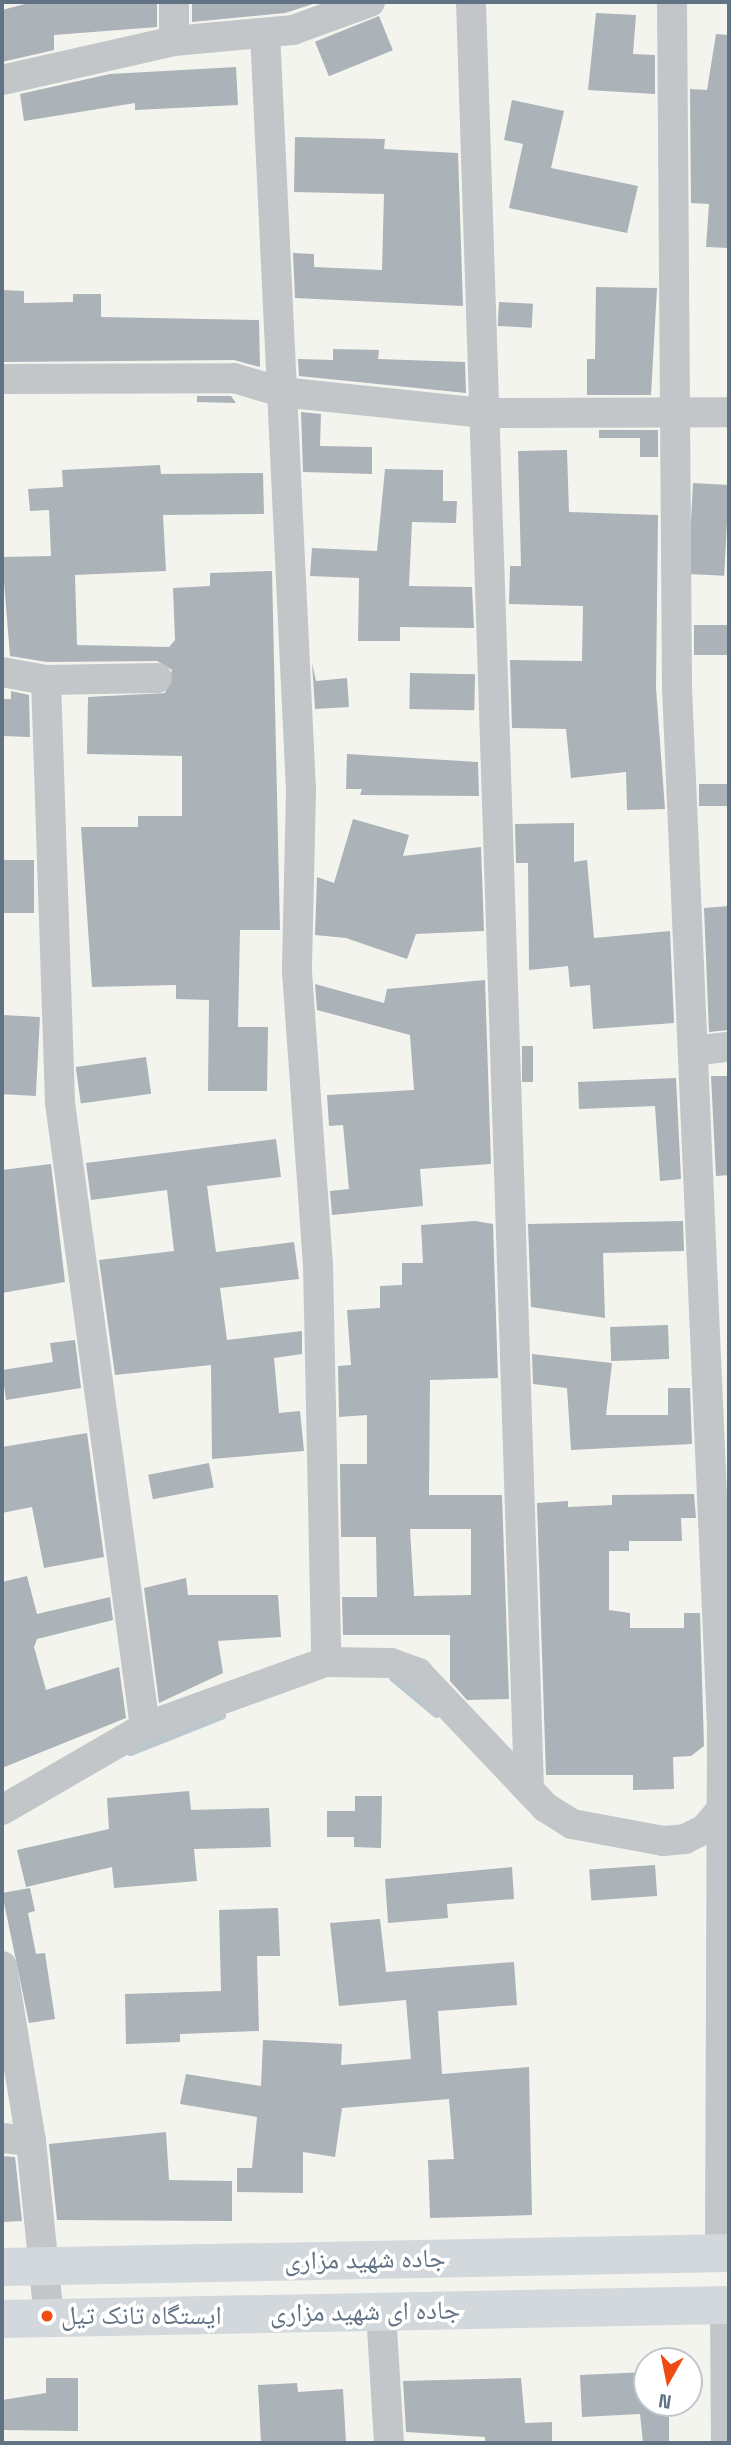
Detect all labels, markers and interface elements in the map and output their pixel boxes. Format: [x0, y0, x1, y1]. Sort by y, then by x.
street label: جاده شهید مزاری [284, 2243, 446, 2277]
street label: جاده ای شهید مزاری [270, 2295, 460, 2329]
place label: ایستگاه تانک تیل [61, 2300, 222, 2332]
marker: ایستگاه تانک تیل [39, 2308, 55, 2324]
north arrow [633, 2347, 703, 2417]
text: N [657, 2388, 673, 2415]

